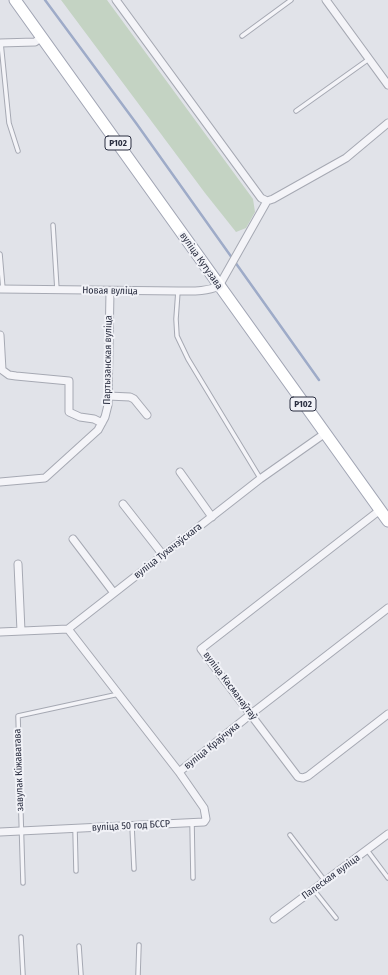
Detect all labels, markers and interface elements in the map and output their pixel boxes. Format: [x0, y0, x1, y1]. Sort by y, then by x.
road number: Р102 [105, 136, 131, 150]
street label: вуліца Кутузава [177, 230, 225, 292]
street label: Новая вуліца [82, 285, 138, 297]
street label: Партызанская вуліца [101, 315, 115, 405]
road number: Р102 [290, 397, 316, 411]
street label: вуліца Тухачэўскага [132, 521, 204, 581]
street label: вуліца Касманаўтаў [200, 650, 260, 722]
street label: вуліца Краўчука [182, 720, 242, 772]
street label: завулак Кіжаватава [12, 728, 26, 812]
street label: вуліца 50 год БССР [92, 818, 170, 834]
street label: Палеская вуліца [300, 852, 362, 902]

